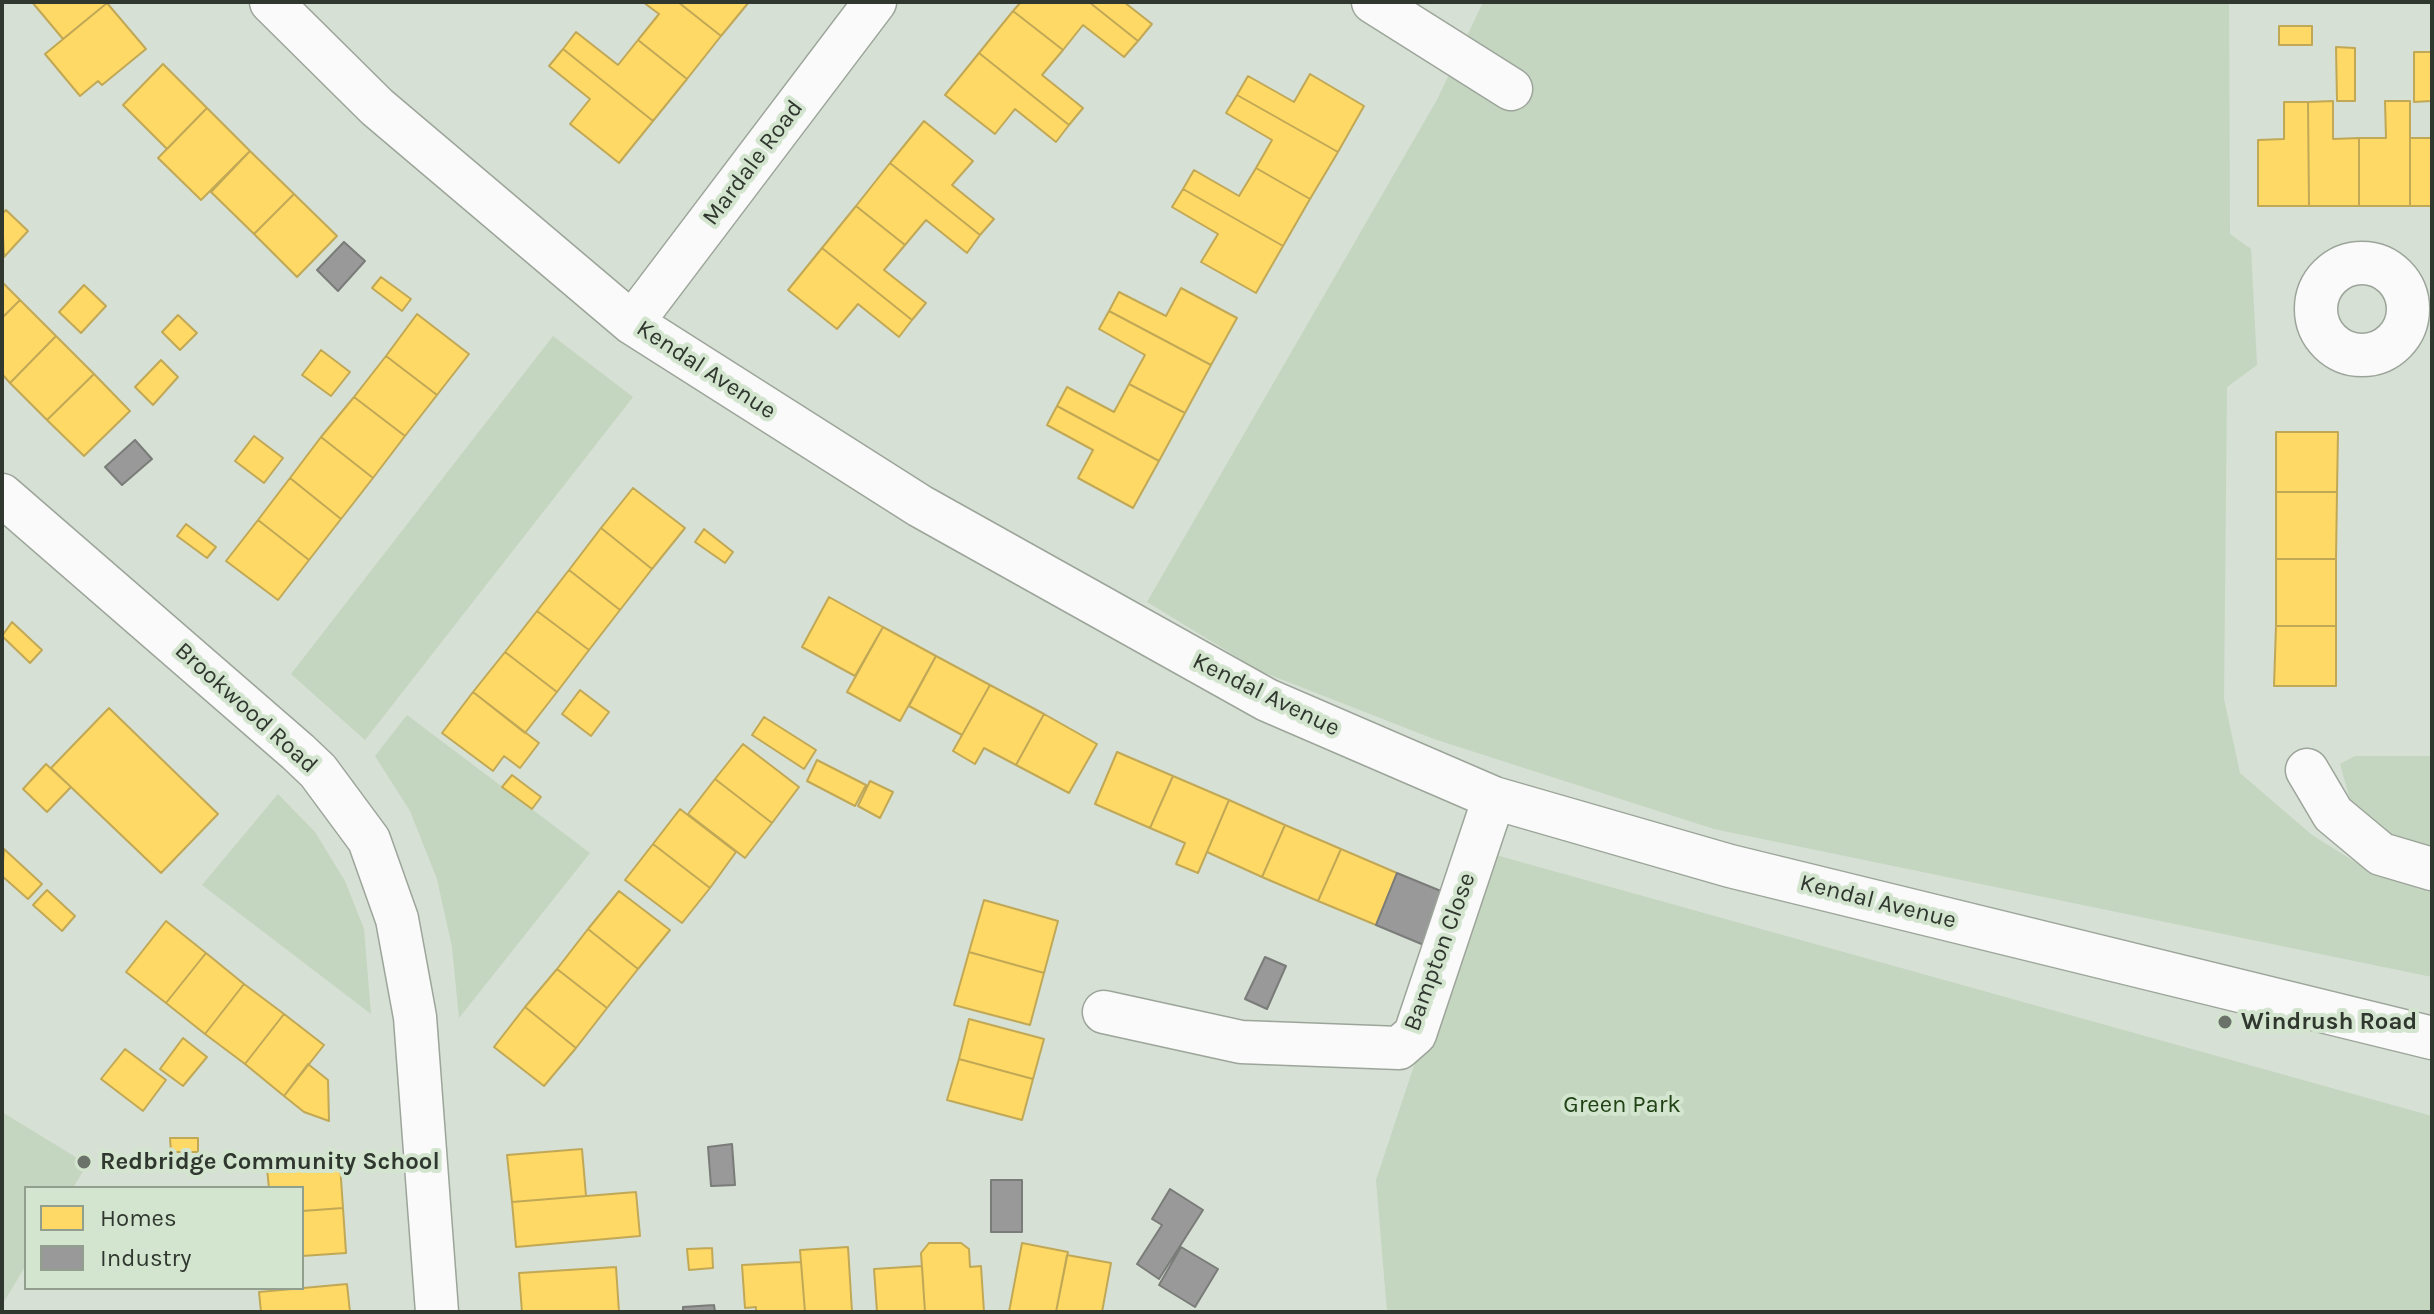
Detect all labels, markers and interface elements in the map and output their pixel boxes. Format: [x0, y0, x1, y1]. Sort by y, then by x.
street label: Mardale Road [696, 95, 810, 231]
street label: Kendal Avenue [631, 314, 781, 426]
street label: Brookwood Road [169, 636, 323, 780]
street label: Kendal Avenue [1188, 647, 1344, 743]
street label: Bampton Close [1398, 869, 1482, 1035]
street label: Kendal Avenue [1797, 869, 1959, 935]
place label: Windrush Road [2241, 1008, 2417, 1036]
marker: Windrush Road [2216, 1013, 2234, 1031]
park label: Green Park [1563, 1091, 1681, 1119]
place label: Redbridge Community School [100, 1148, 440, 1176]
marker: Redbridge Community School [75, 1153, 93, 1171]
legend [24, 1186, 304, 1290]
text: Homes [100, 1204, 177, 1232]
text: Industry [100, 1244, 191, 1272]

